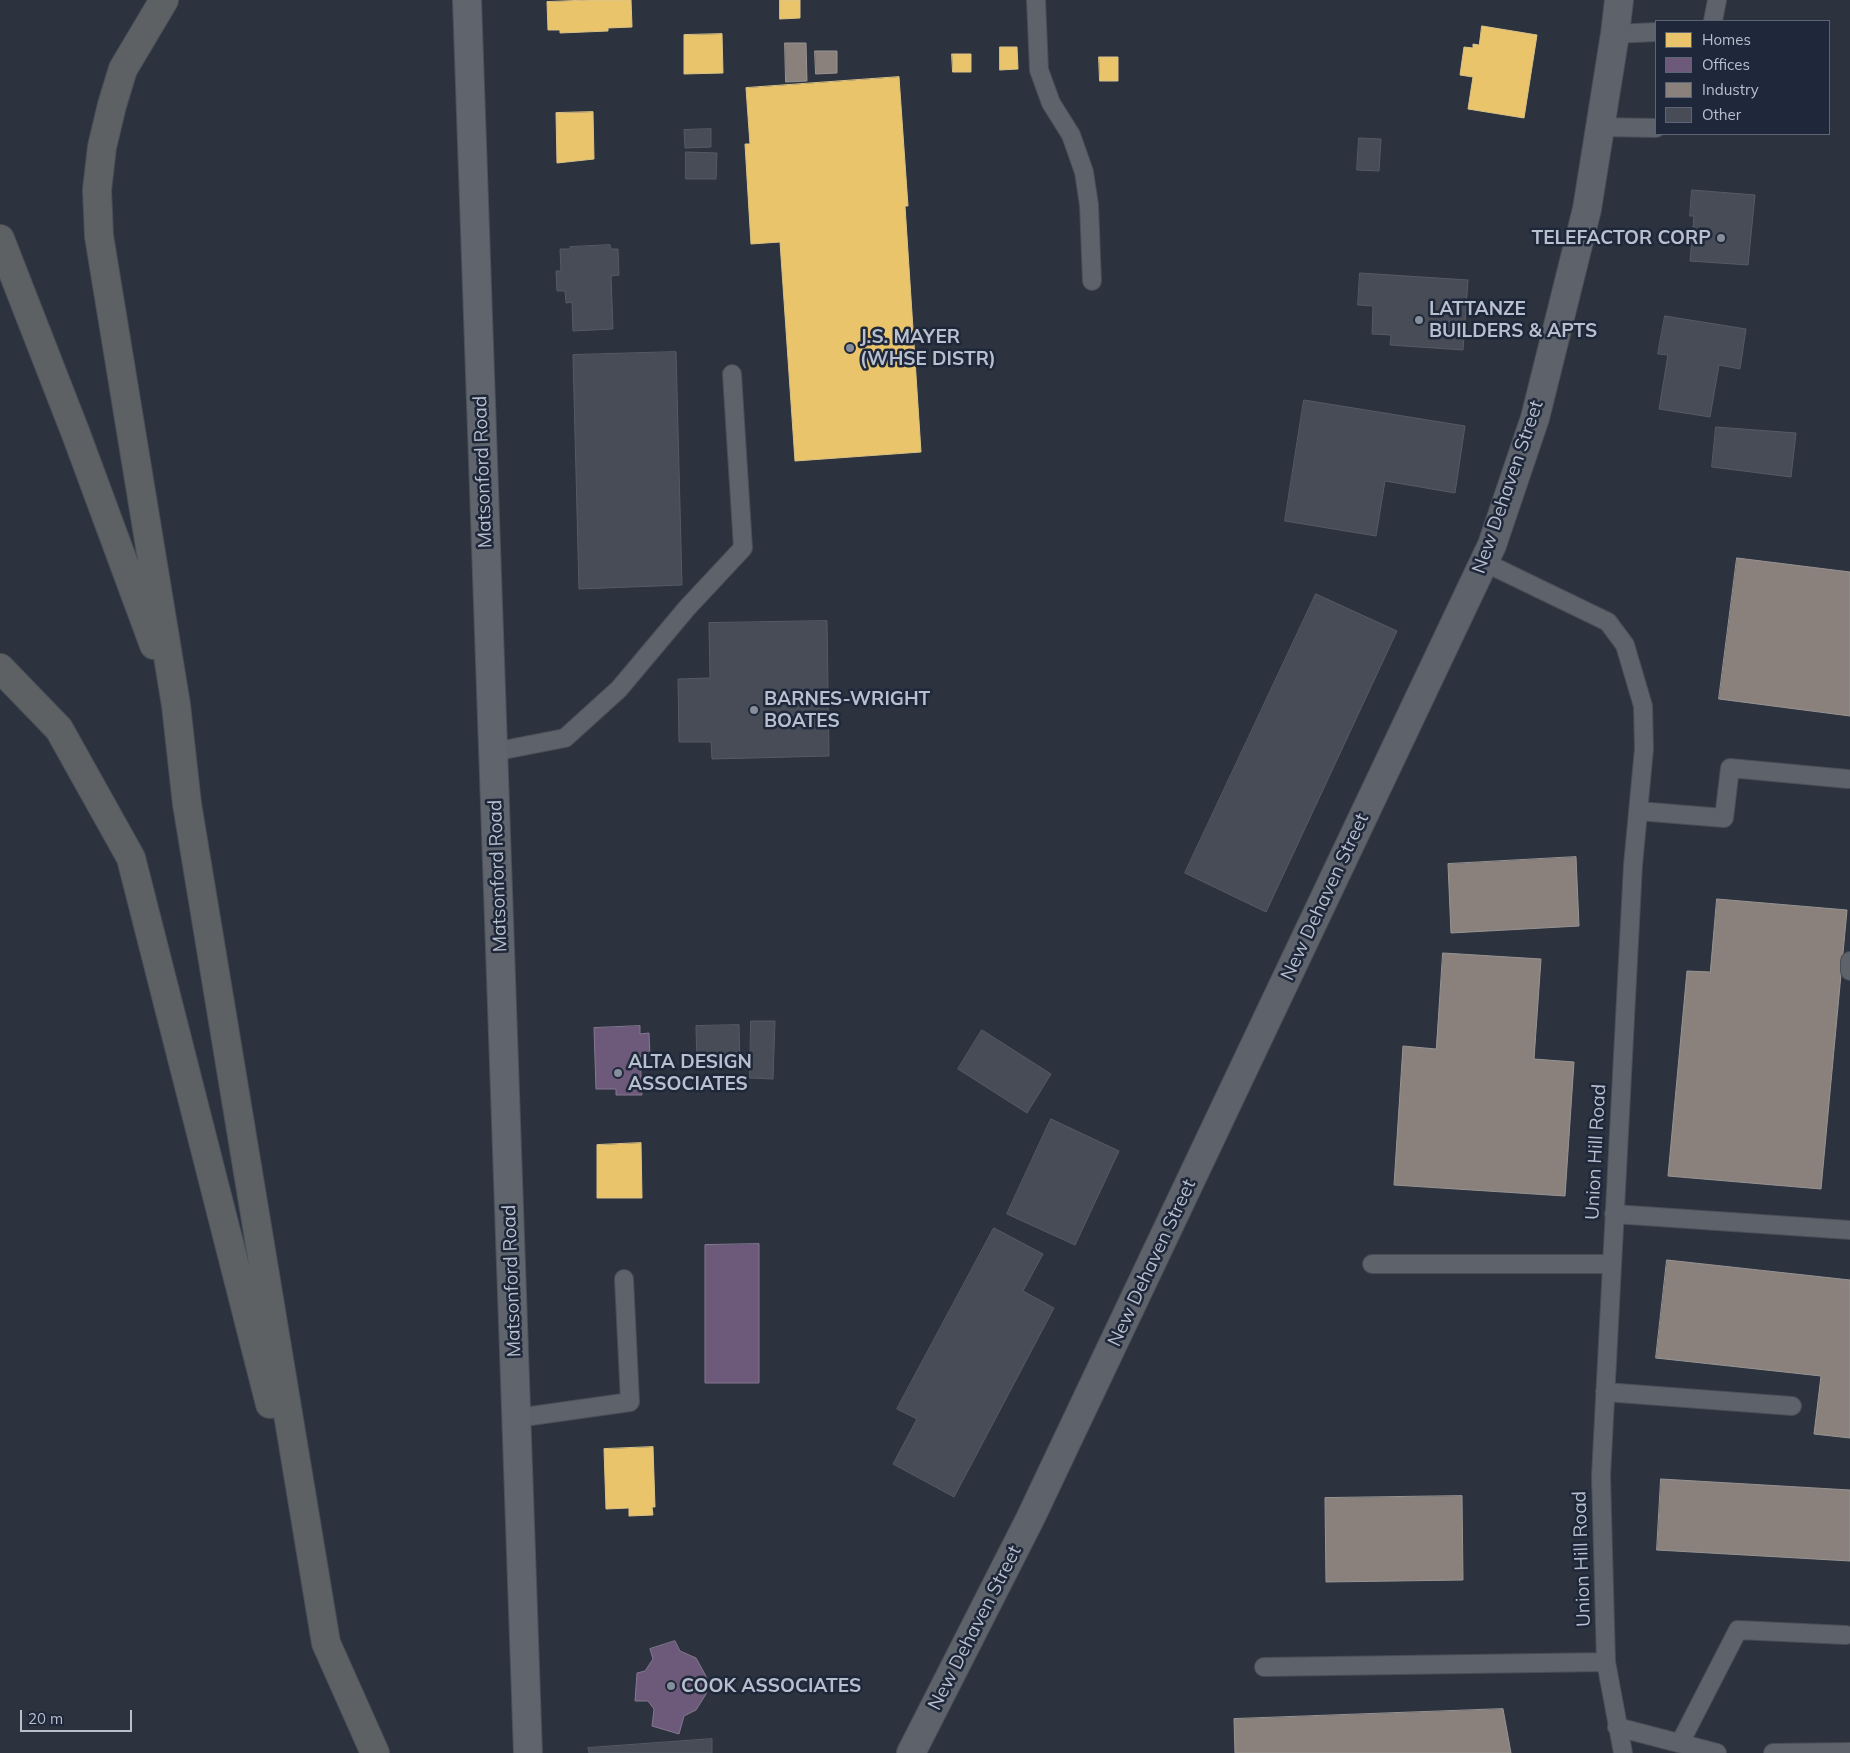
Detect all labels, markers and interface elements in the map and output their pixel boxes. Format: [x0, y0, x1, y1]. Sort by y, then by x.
legend [1655, 20, 1830, 135]
text: Homes [1702, 30, 1751, 49]
text: Offices [1702, 55, 1750, 74]
text: Industry [1702, 80, 1759, 99]
text: Other [1702, 105, 1741, 124]
place label: TELEFACTOR CORP [1531, 227, 1711, 249]
marker: TELEFACTOR CORP [1715, 232, 1727, 244]
place label: LATTANZE BUILDERS & APTS [1429, 298, 1597, 342]
marker: LATTANZE BUILDERS & APTS [1413, 314, 1425, 326]
place label: J.S. MAYER (WHSE DISTR) [860, 326, 996, 370]
marker: J.S. MAYER (WHSE DISTR) [844, 342, 856, 354]
street label: Matsonford Road [469, 395, 497, 549]
street label: New Dehaven Street [1468, 397, 1548, 577]
place label: BARNES-WRIGHT BOATES [764, 688, 930, 732]
marker: BARNES-WRIGHT BOATES [748, 704, 760, 716]
street label: Matsonford Road [484, 799, 512, 953]
street label: New Dehaven Street [1276, 810, 1374, 984]
place label: ALTA DESIGN ASSOCIATES [628, 1051, 752, 1095]
marker: ALTA DESIGN ASSOCIATES [612, 1067, 624, 1079]
street label: Union Hill Road [1581, 1083, 1611, 1221]
street label: New Dehaven Street [1103, 1176, 1201, 1350]
street label: Matsonford Road [498, 1204, 526, 1358]
street label: Union Hill Road [1568, 1491, 1596, 1627]
street label: New Dehaven Street [924, 1542, 1026, 1714]
place label: COOK ASSOCIATES [681, 1675, 861, 1697]
marker: COOK ASSOCIATES [665, 1680, 677, 1692]
scale bar [22, 1700, 135, 1732]
text: 20 m [28, 1709, 63, 1728]

